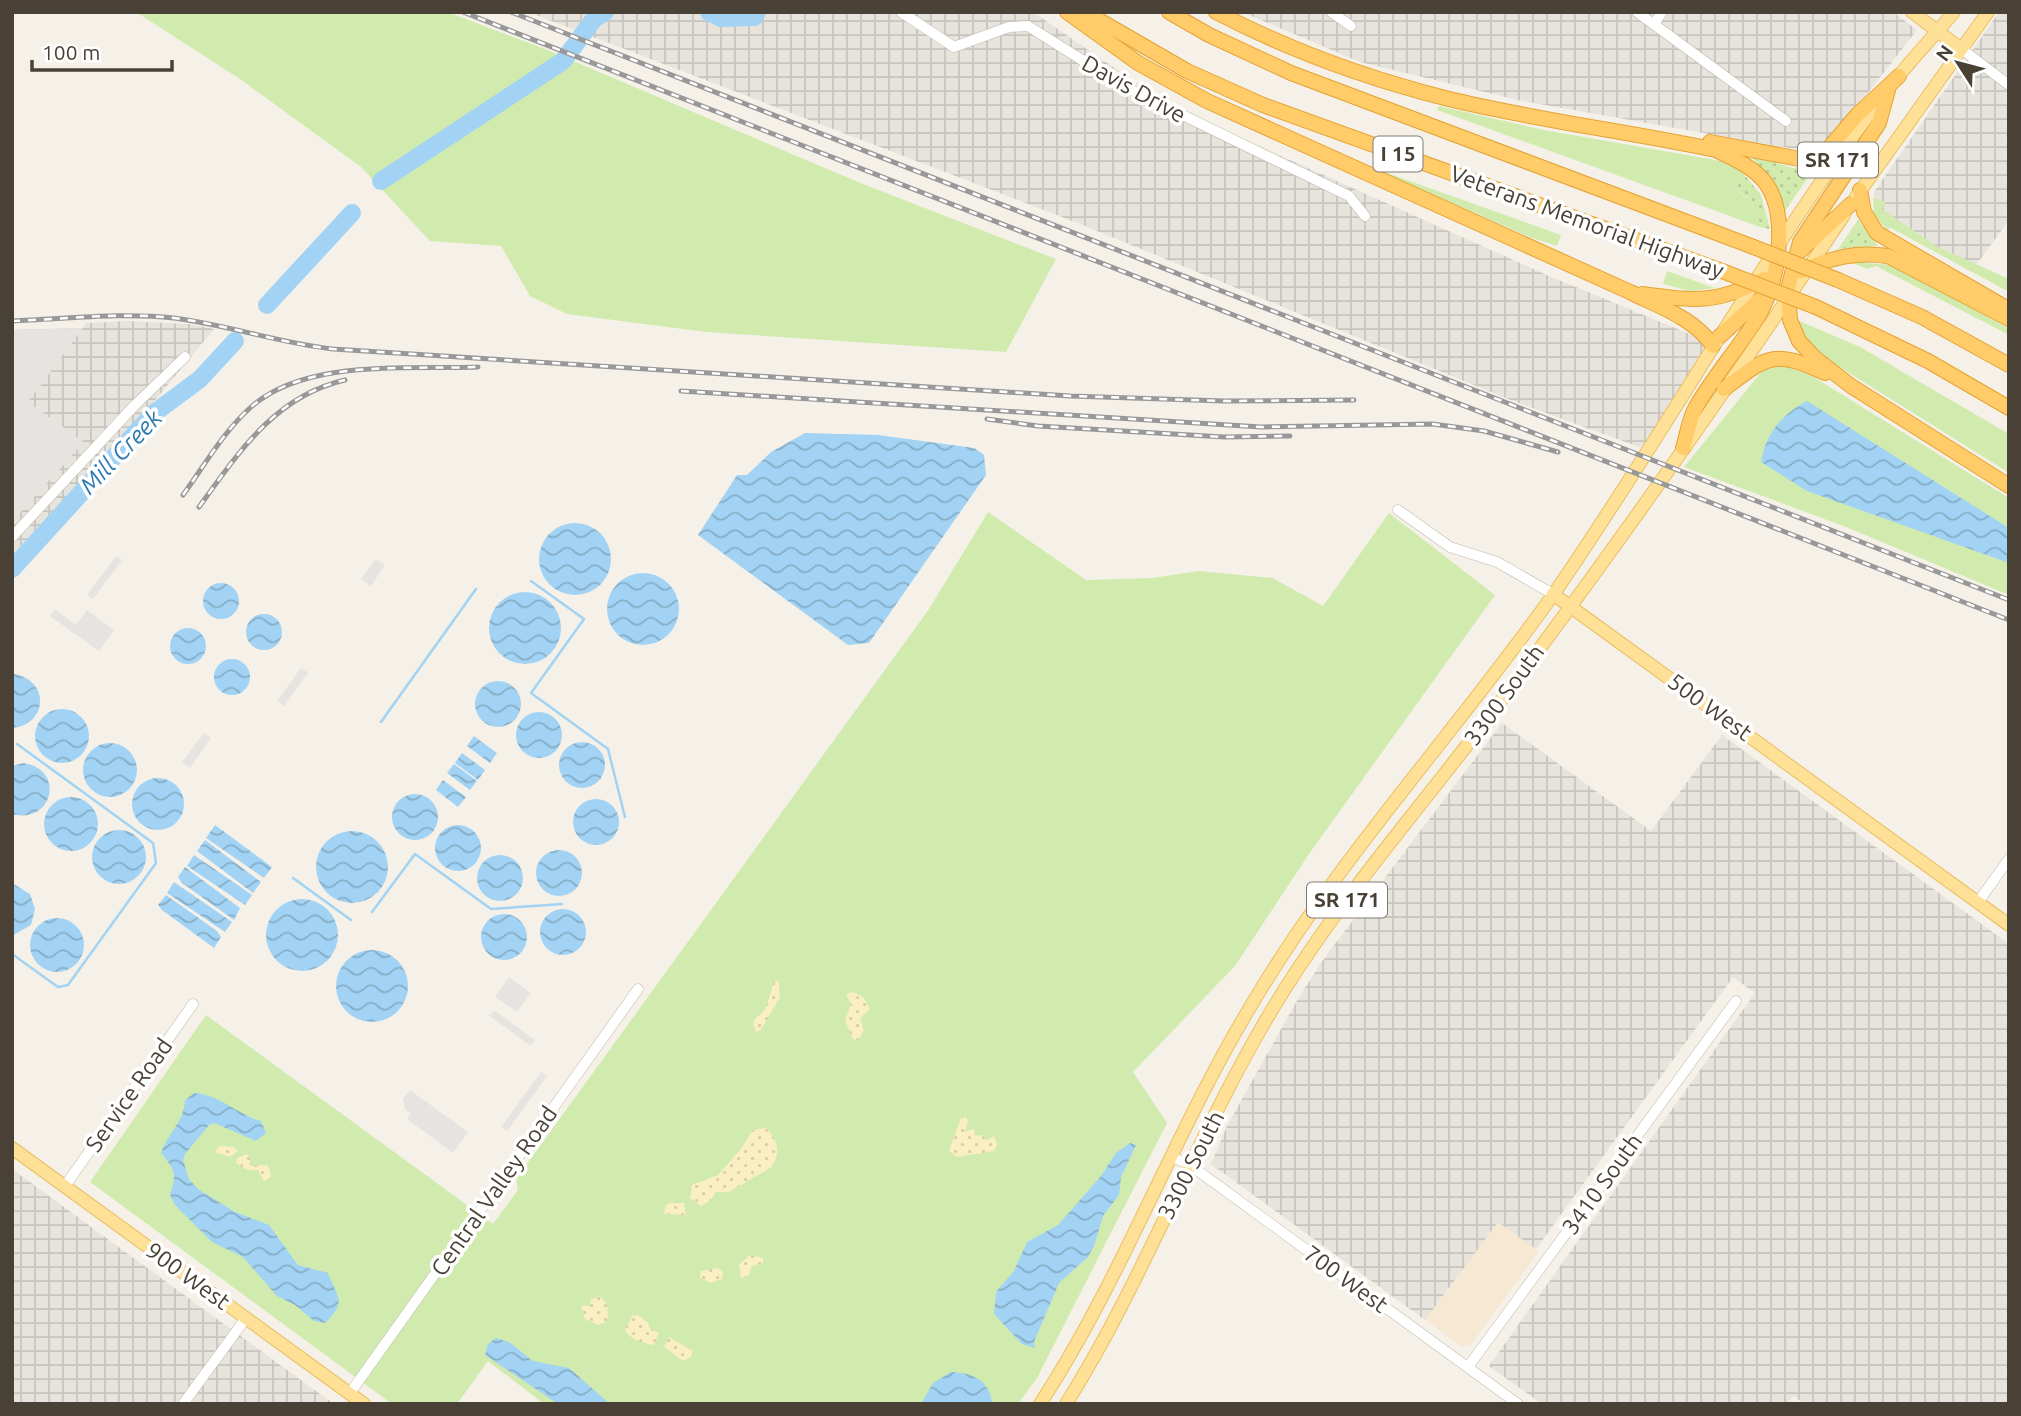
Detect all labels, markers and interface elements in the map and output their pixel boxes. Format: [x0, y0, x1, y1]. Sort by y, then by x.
scale bar [32, 28, 172, 72]
north arrow [1923, 28, 1993, 98]
text: 100 m [42, 40, 100, 64]
text: N [1931, 41, 1957, 65]
street label: Davis Drive [1078, 50, 1190, 127]
road number: I 15 [1374, 136, 1422, 172]
road number: SR 171 [1798, 142, 1878, 178]
street label: Veterans Memorial Highway [1447, 160, 1727, 283]
water label: Mill Creek [74, 404, 168, 499]
street label: 3300 South [1459, 640, 1548, 750]
street label: 500 West [1664, 668, 1757, 745]
road number: SR 171 [1307, 883, 1387, 918]
street label: Service Road [80, 1033, 177, 1156]
street label: Central Valley Road [426, 1101, 561, 1280]
street label: 3300 South [1153, 1107, 1228, 1223]
street label: 3410 South [1557, 1129, 1646, 1239]
street label: 900 West [142, 1237, 235, 1314]
street label: 700 West [1300, 1240, 1393, 1317]

